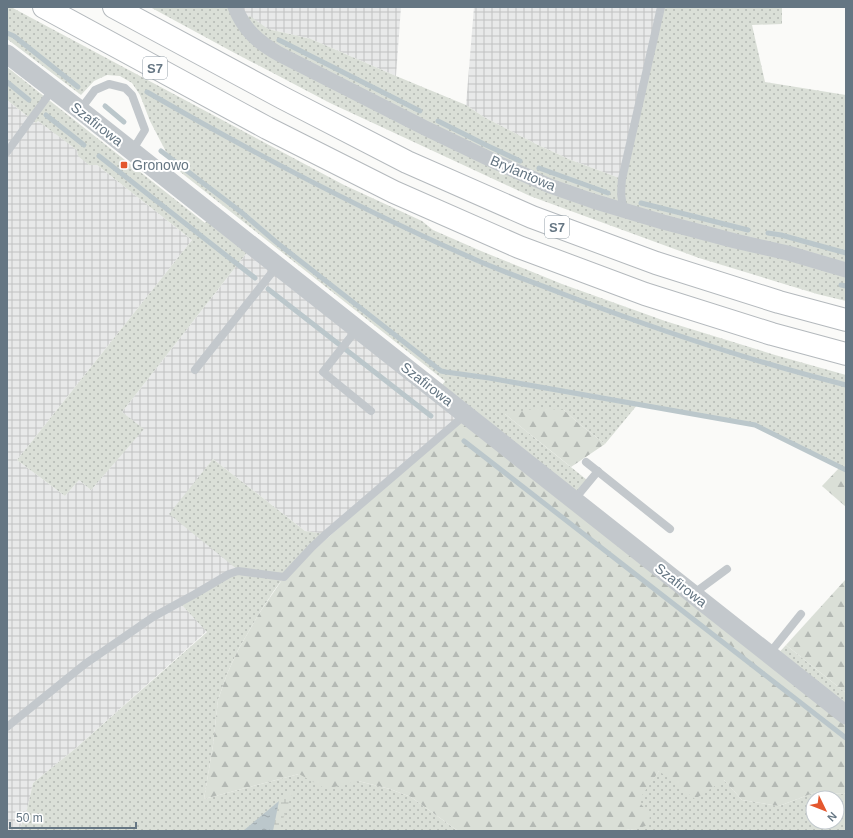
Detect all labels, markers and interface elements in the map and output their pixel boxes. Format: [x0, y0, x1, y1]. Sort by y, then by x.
road number: S7 [143, 57, 167, 79]
street label: Szafirowa [68, 99, 126, 149]
street label: Brylantowa [488, 152, 558, 194]
place label: Gronowo [132, 157, 189, 173]
marker: Gronowo [119, 160, 129, 170]
road number: S7 [545, 216, 569, 238]
street label: Szafirowa [398, 359, 456, 409]
street label: Szafirowa [652, 560, 710, 610]
north arrow [805, 790, 845, 830]
scale bar [10, 804, 136, 830]
text: N [825, 810, 839, 824]
text: 50 m [16, 811, 43, 825]

